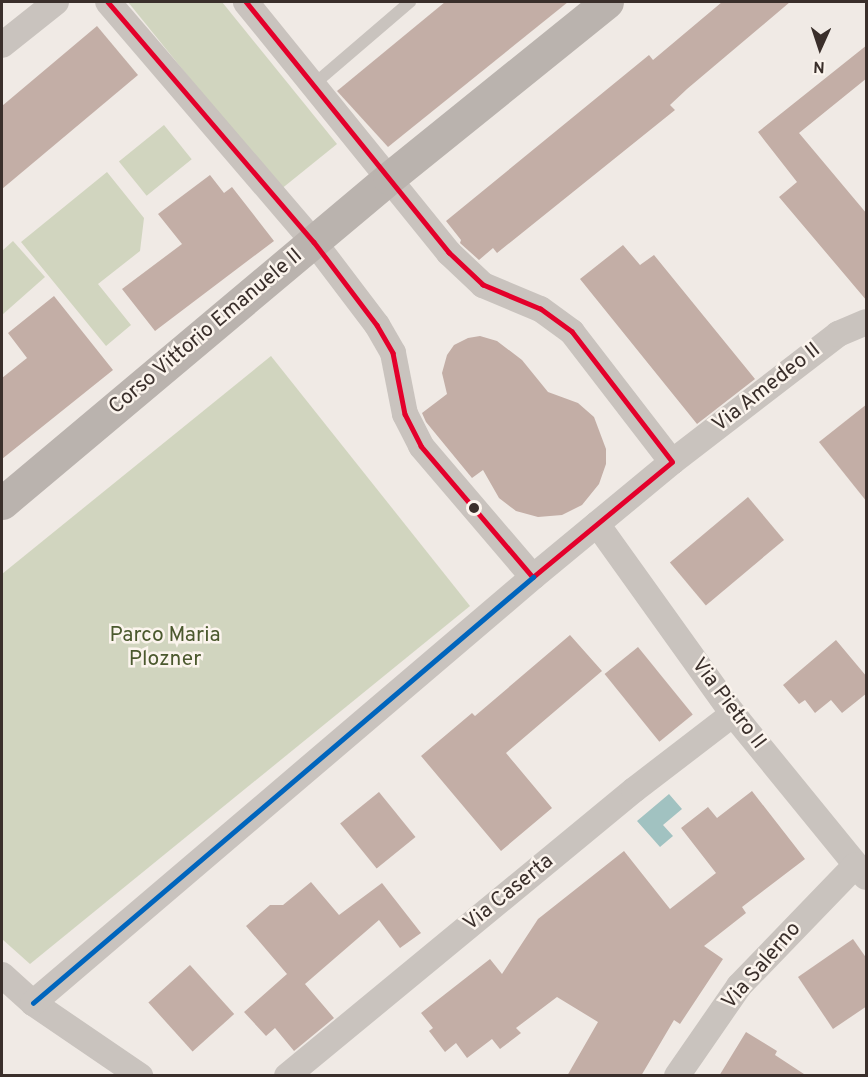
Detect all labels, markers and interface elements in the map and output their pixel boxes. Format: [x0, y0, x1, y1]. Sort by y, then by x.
north arrow [790, 18, 850, 78]
text: N [813, 56, 825, 76]
street label: Corso Vittorio Emanuele II [104, 243, 308, 421]
street label: Via Amedeo II [708, 338, 826, 438]
unlabelled marker [468, 502, 480, 514]
park label: Parco Maria Plozner [109, 623, 221, 673]
street label: Via Pietro II [685, 653, 771, 755]
street label: Via Caserta [459, 849, 559, 937]
street label: Via Salerno [717, 917, 807, 1015]

